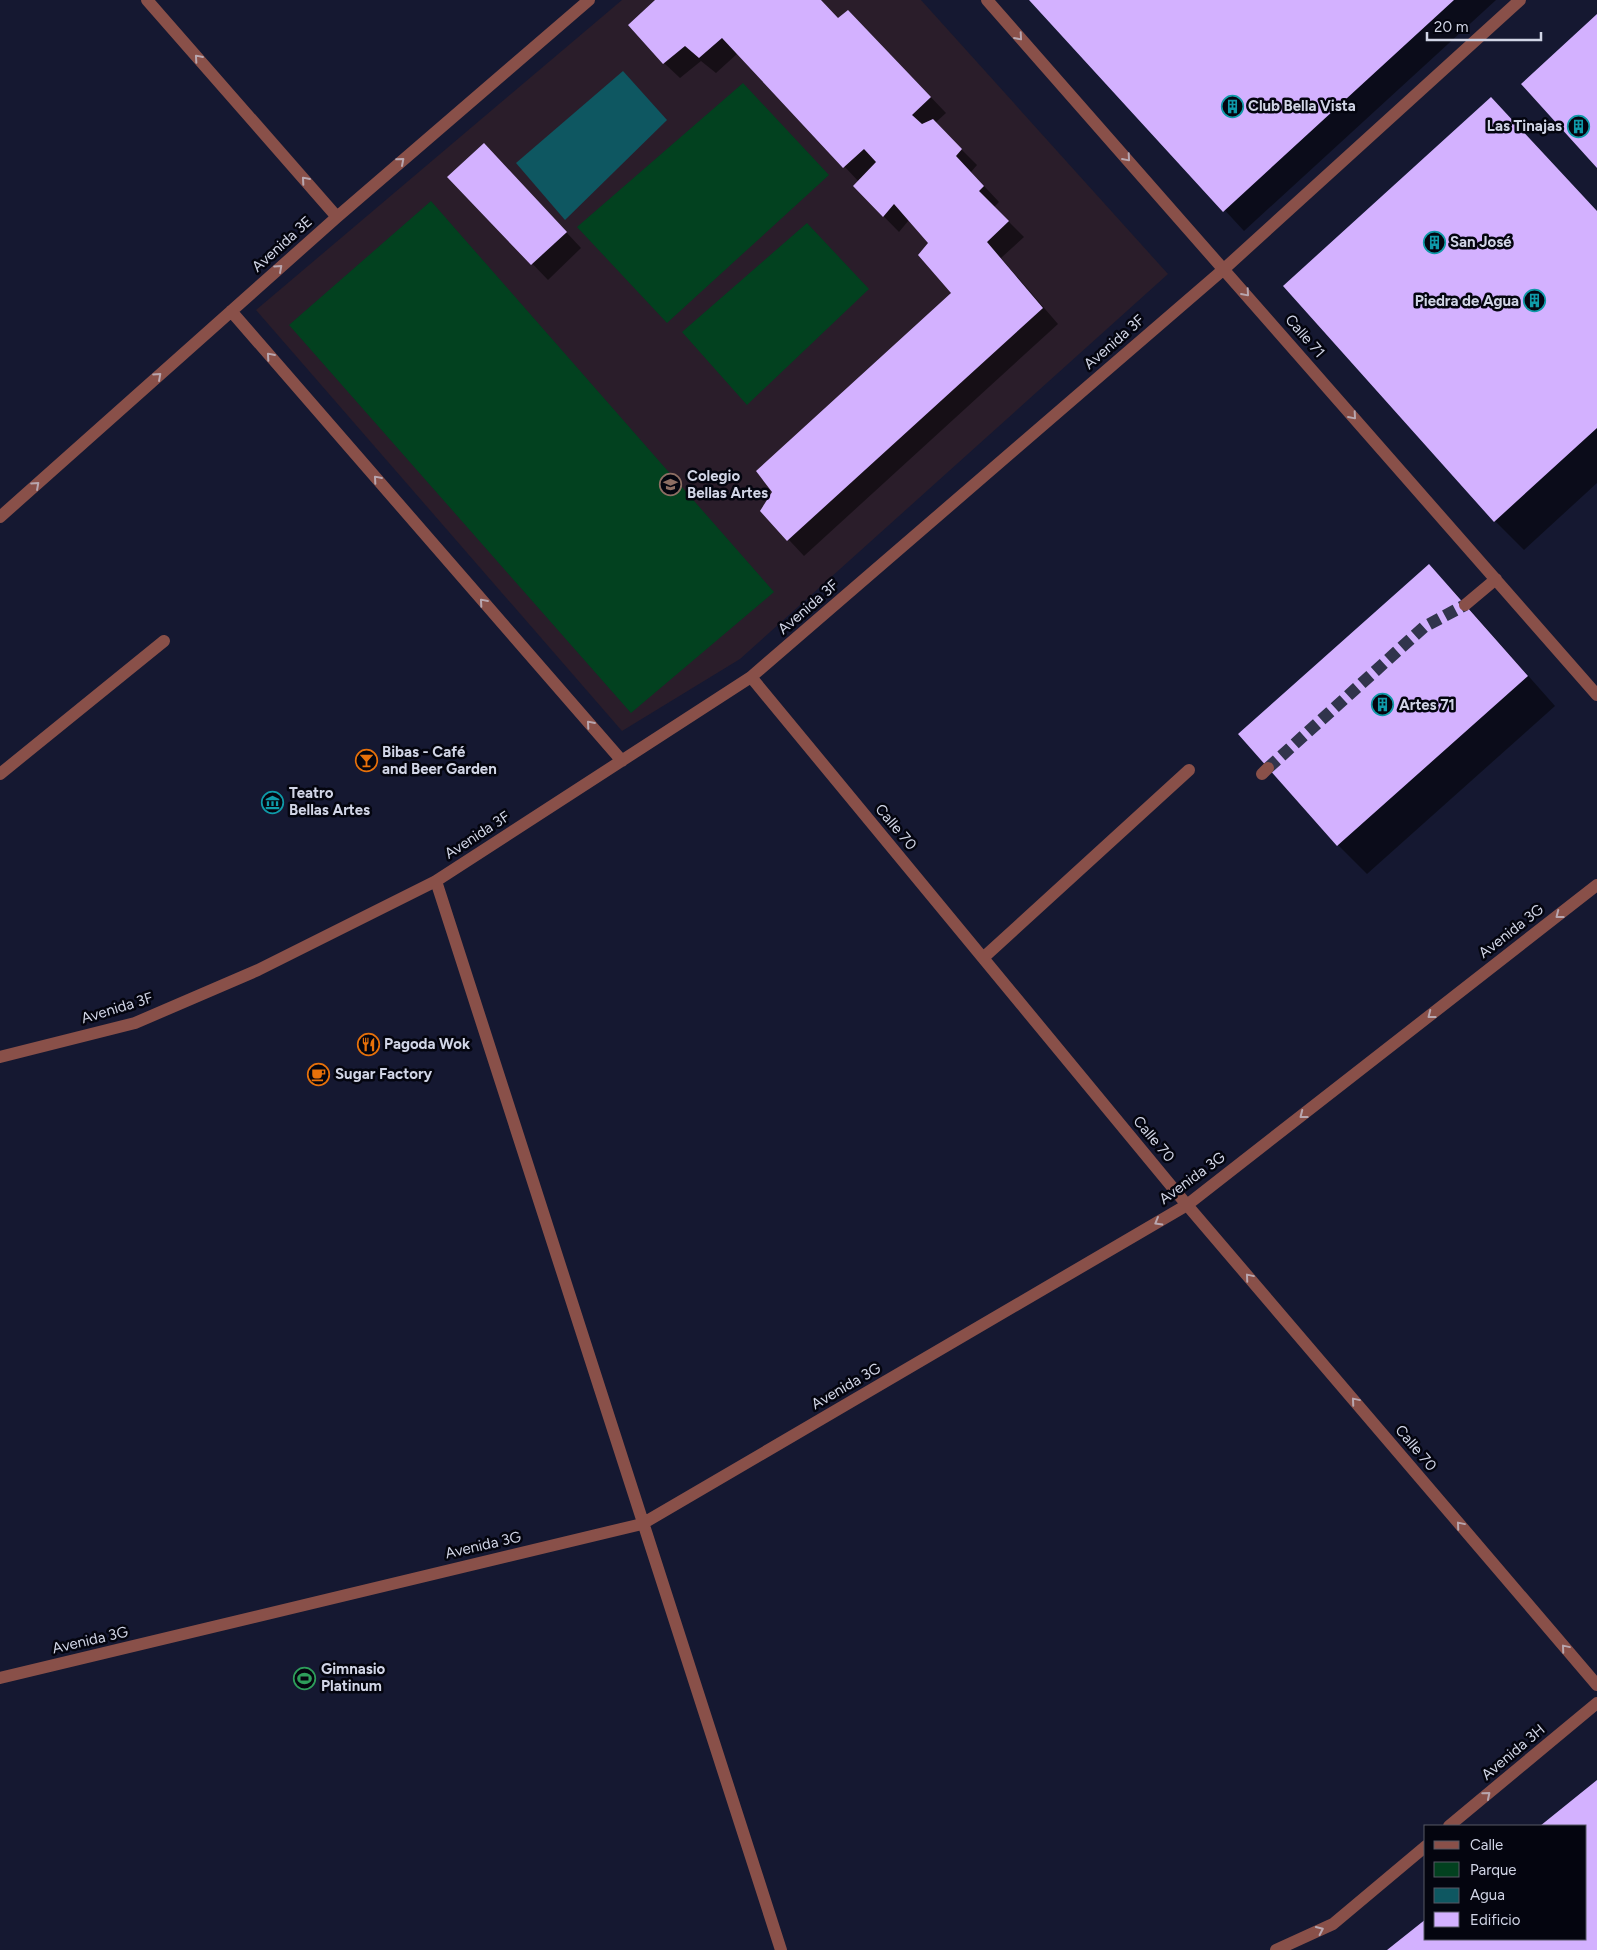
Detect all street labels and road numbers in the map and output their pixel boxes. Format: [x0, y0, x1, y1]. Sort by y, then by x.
street label: Avenida 3E [248, 212, 316, 276]
street label: Avenida 3F [1080, 311, 1148, 373]
street label: Calle 71 [1281, 311, 1329, 361]
street label: Avenida 3F [774, 576, 842, 638]
street label: Calle 70 [872, 800, 920, 854]
street label: Avenida 3F [441, 807, 513, 863]
street label: Avenida 3G [1475, 900, 1547, 962]
street label: Avenida 3F [79, 989, 155, 1027]
street label: Calle 70 [1130, 1112, 1178, 1166]
street label: Avenida 3G [1155, 1148, 1229, 1208]
street label: Avenida 3G [808, 1359, 884, 1413]
street label: Calle 70 [1392, 1421, 1440, 1475]
street label: Avenida 3G [443, 1528, 523, 1562]
street label: Avenida 3G [50, 1623, 130, 1657]
street label: Avenida 3H [1478, 1720, 1548, 1784]

